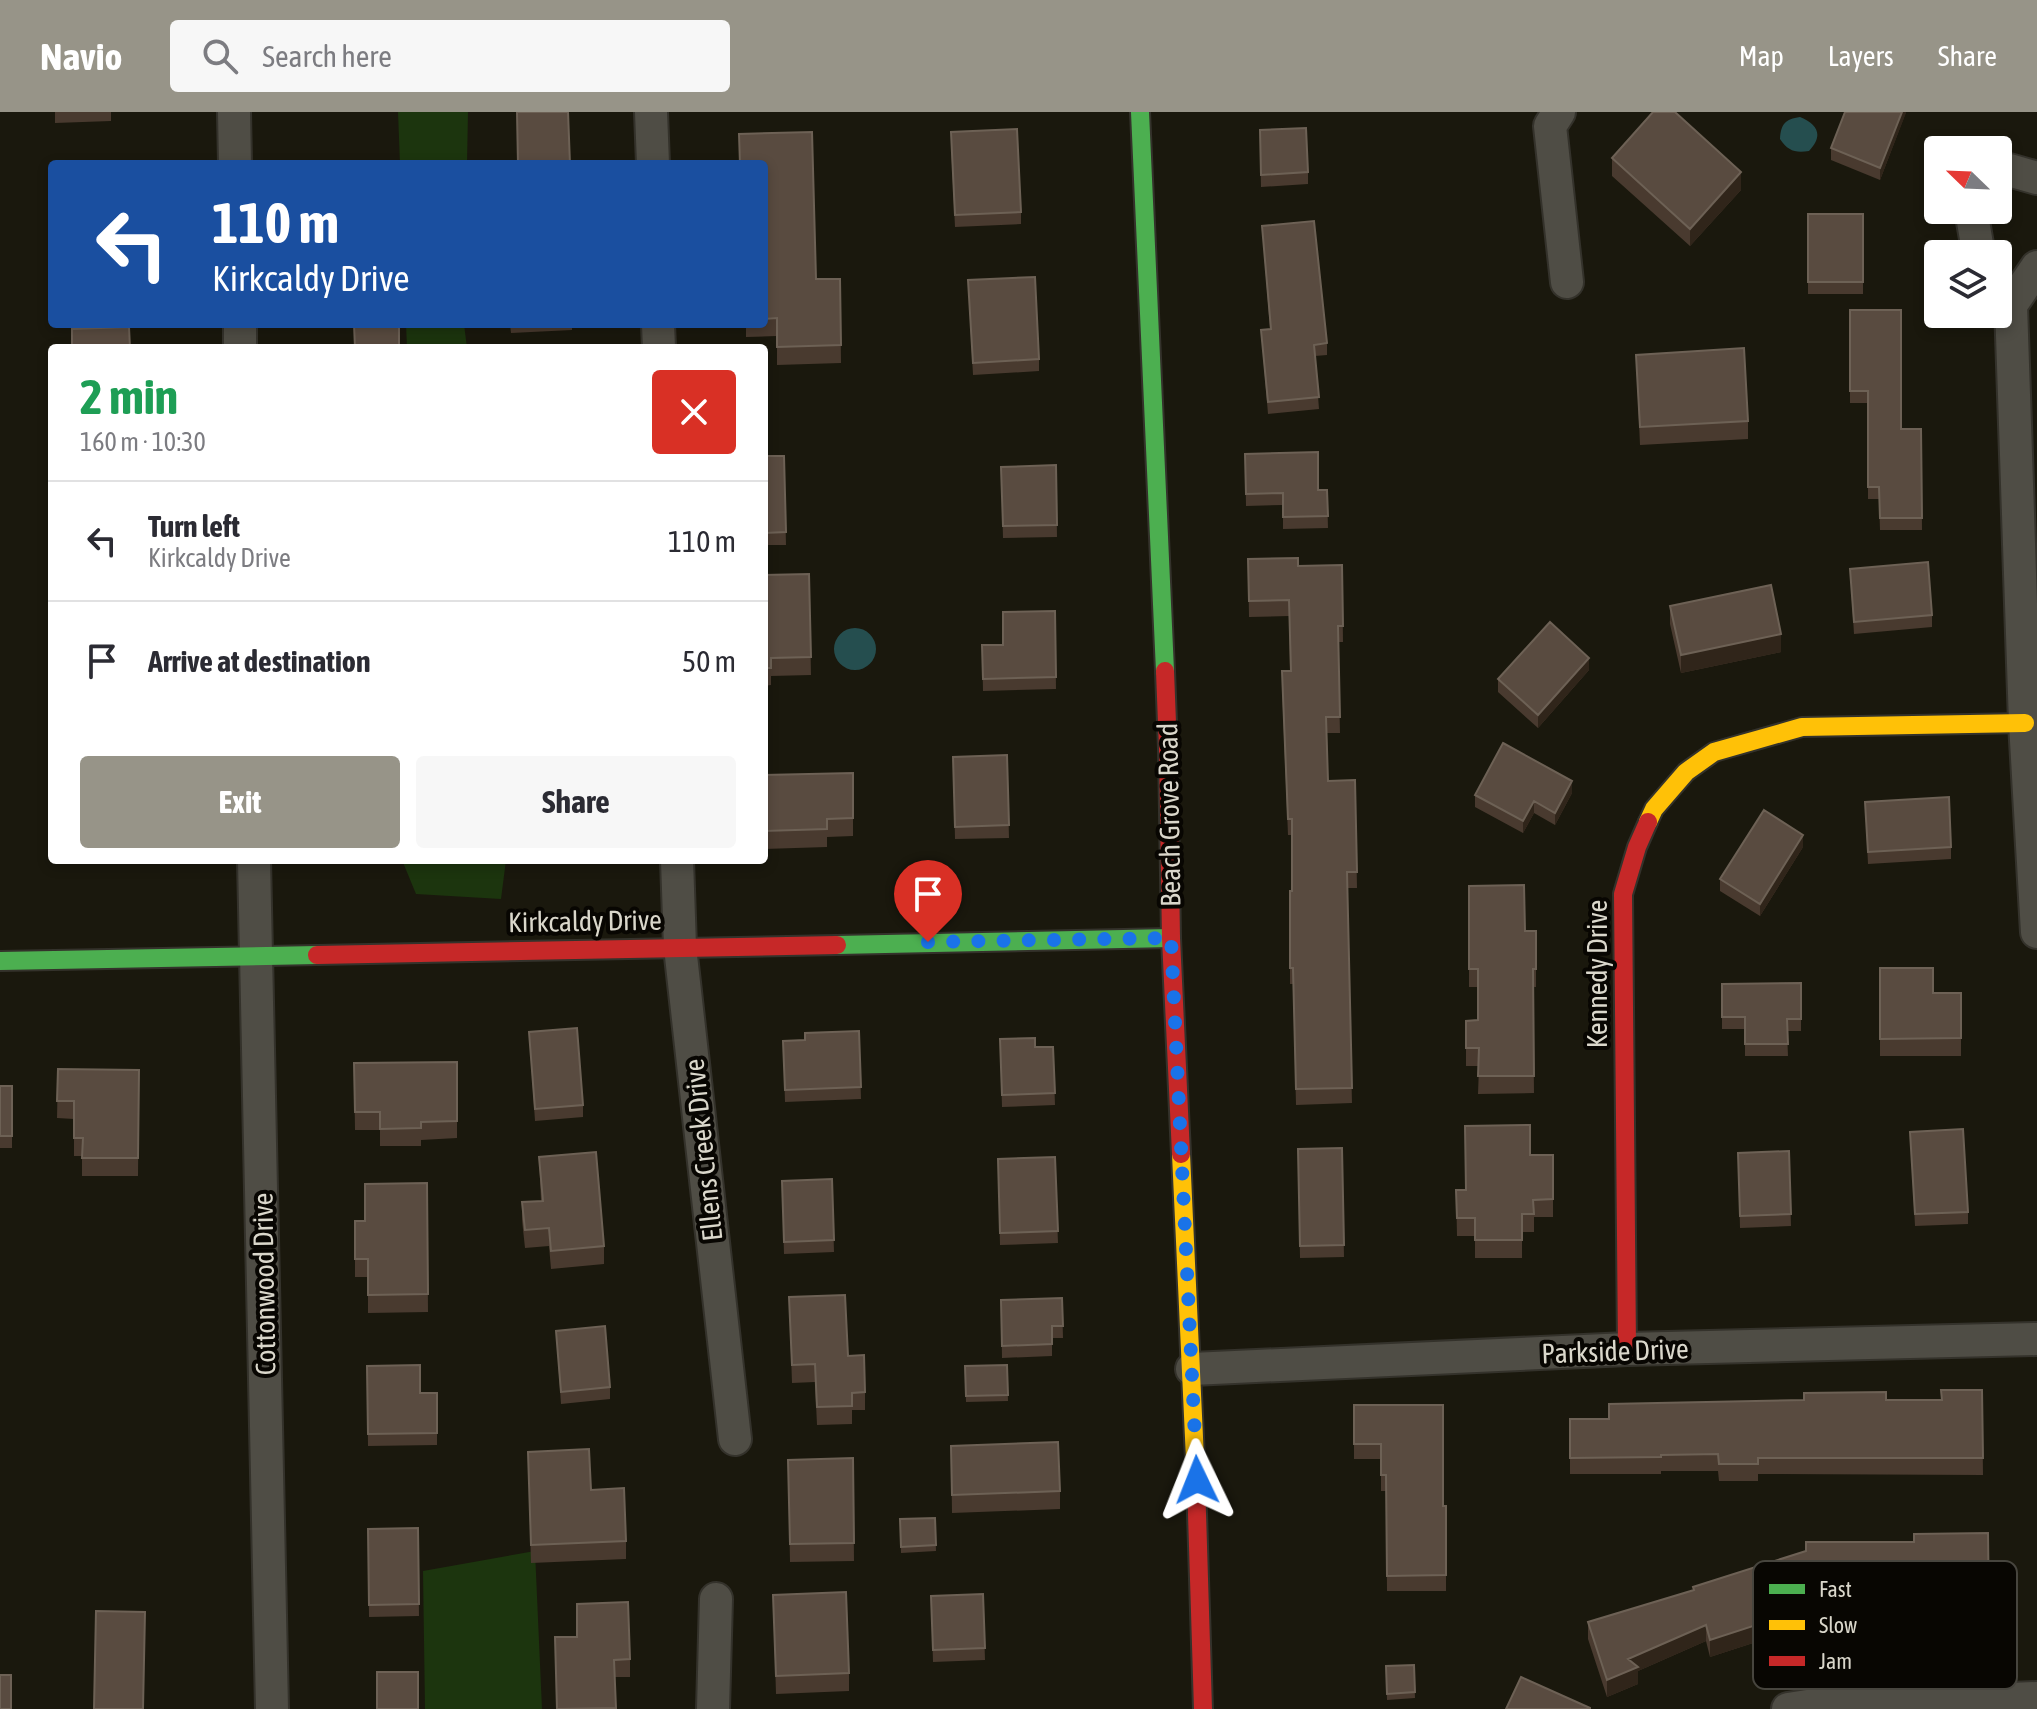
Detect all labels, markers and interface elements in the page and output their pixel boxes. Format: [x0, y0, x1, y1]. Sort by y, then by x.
search box [170, 20, 730, 92]
icon: search [198, 34, 242, 78]
text: Navio [40, 35, 122, 78]
text: Search here [262, 39, 392, 73]
text: Map [1739, 40, 1784, 72]
text: Layers [1828, 40, 1894, 72]
text: Share [1938, 40, 1997, 72]
north arrow [1924, 136, 2012, 224]
map controls [1924, 136, 2012, 328]
text: 110 m [212, 191, 339, 255]
icon: left [80, 192, 184, 296]
button: layers [1924, 240, 2012, 328]
text: Kirkcaldy Drive [212, 257, 410, 299]
text: 2 min [80, 369, 178, 424]
button: close [652, 370, 736, 454]
text: 160 m · 10:30 [80, 427, 206, 457]
text: Turn left [148, 509, 240, 543]
icon: left [80, 519, 124, 563]
text: 110 m [668, 524, 736, 558]
text: Kirkcaldy Drive [148, 543, 291, 573]
icon: arrive [80, 639, 124, 683]
text: Arrive at destination [148, 644, 370, 678]
text: 50 m [682, 644, 736, 678]
street label: Beach Grove Road [1151, 723, 1187, 907]
button: Exit [80, 756, 400, 848]
button: Share [416, 756, 736, 848]
pin [894, 860, 962, 942]
icon: arrive [906, 872, 950, 916]
street label: Kennedy Drive [1581, 900, 1613, 1048]
street label: Kirkcaldy Drive [508, 904, 662, 938]
street label: Ellens Creek Drive [678, 1057, 728, 1243]
street label: Cottonwood Drive [246, 1192, 282, 1376]
street label: Parkside Drive [1541, 1332, 1689, 1370]
position arrow [1155, 1438, 1239, 1522]
legend [1753, 1561, 2017, 1689]
text: Fast [1819, 1576, 1852, 1602]
text: Slow [1819, 1612, 1857, 1638]
text: Jam [1819, 1648, 1852, 1674]

